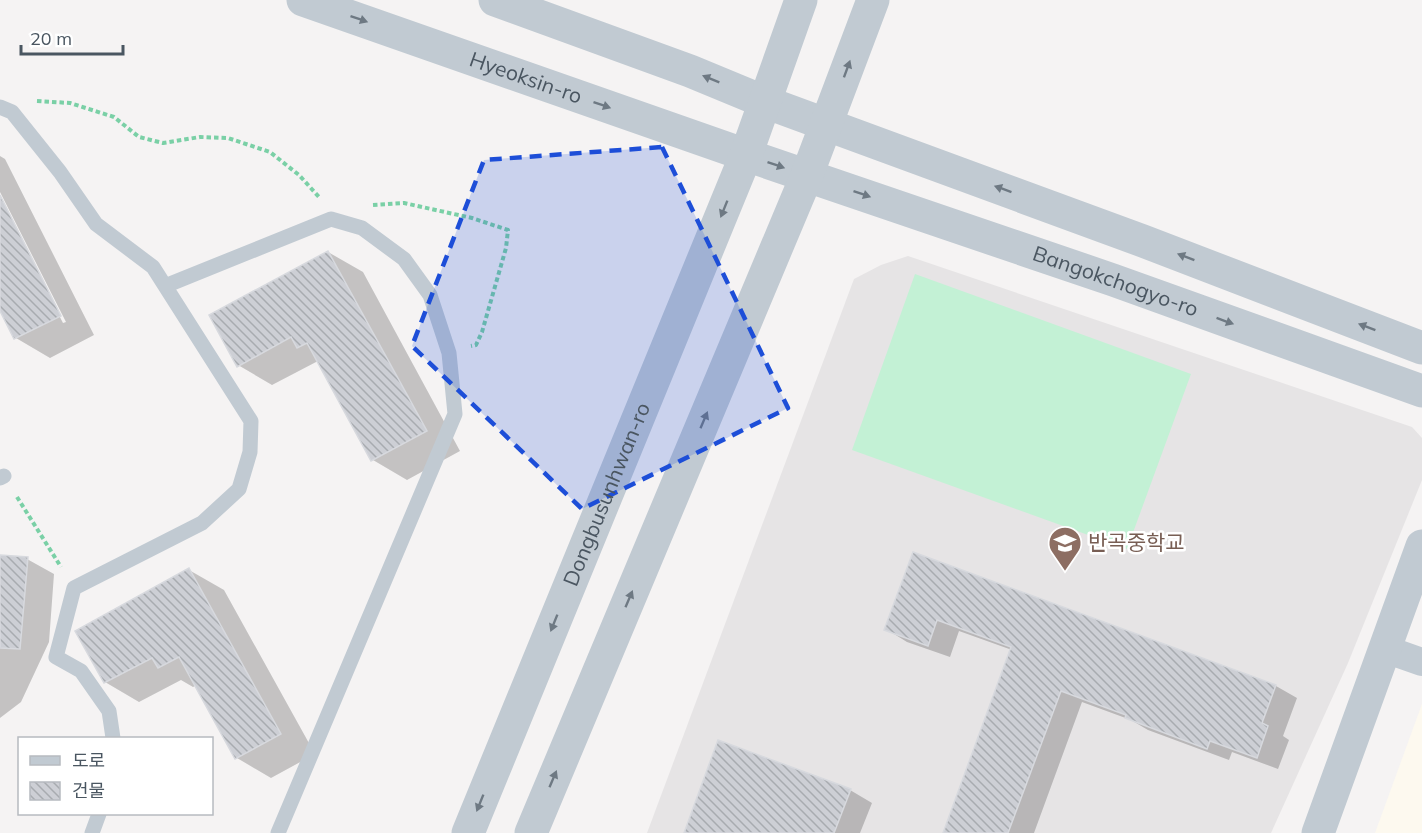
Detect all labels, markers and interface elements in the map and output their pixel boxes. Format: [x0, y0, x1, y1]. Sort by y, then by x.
one-way arrow [350, 15, 368, 25]
scale bar [21, 18, 123, 56]
text: 20 m [30, 27, 72, 50]
street label: Hyeoksin-ro [466, 45, 586, 109]
one-way arrow [843, 60, 853, 78]
one-way arrow [702, 74, 720, 84]
one-way arrow [593, 100, 611, 110]
one-way arrow [767, 161, 785, 171]
one-way arrow [994, 183, 1012, 193]
one-way arrow [853, 190, 871, 200]
one-way arrow [719, 200, 728, 218]
street label: Bangokchogyo-ro [1030, 240, 1202, 322]
one-way arrow [1176, 252, 1194, 262]
one-way arrow [1216, 316, 1234, 326]
one-way arrow [1358, 322, 1376, 332]
street label: Dongbusunhwan-ro [557, 398, 655, 590]
one-way arrow [699, 410, 709, 428]
school or university icon: 반곡중학교 [1047, 525, 1083, 572]
place label: 반곡중학교 [1088, 529, 1185, 555]
one-way arrow [624, 590, 634, 608]
one-way arrow [549, 614, 559, 632]
legend [18, 737, 213, 815]
text: 도로 [72, 749, 105, 772]
one-way arrow [549, 770, 558, 788]
text: 건물 [72, 779, 105, 802]
one-way arrow [475, 794, 484, 812]

